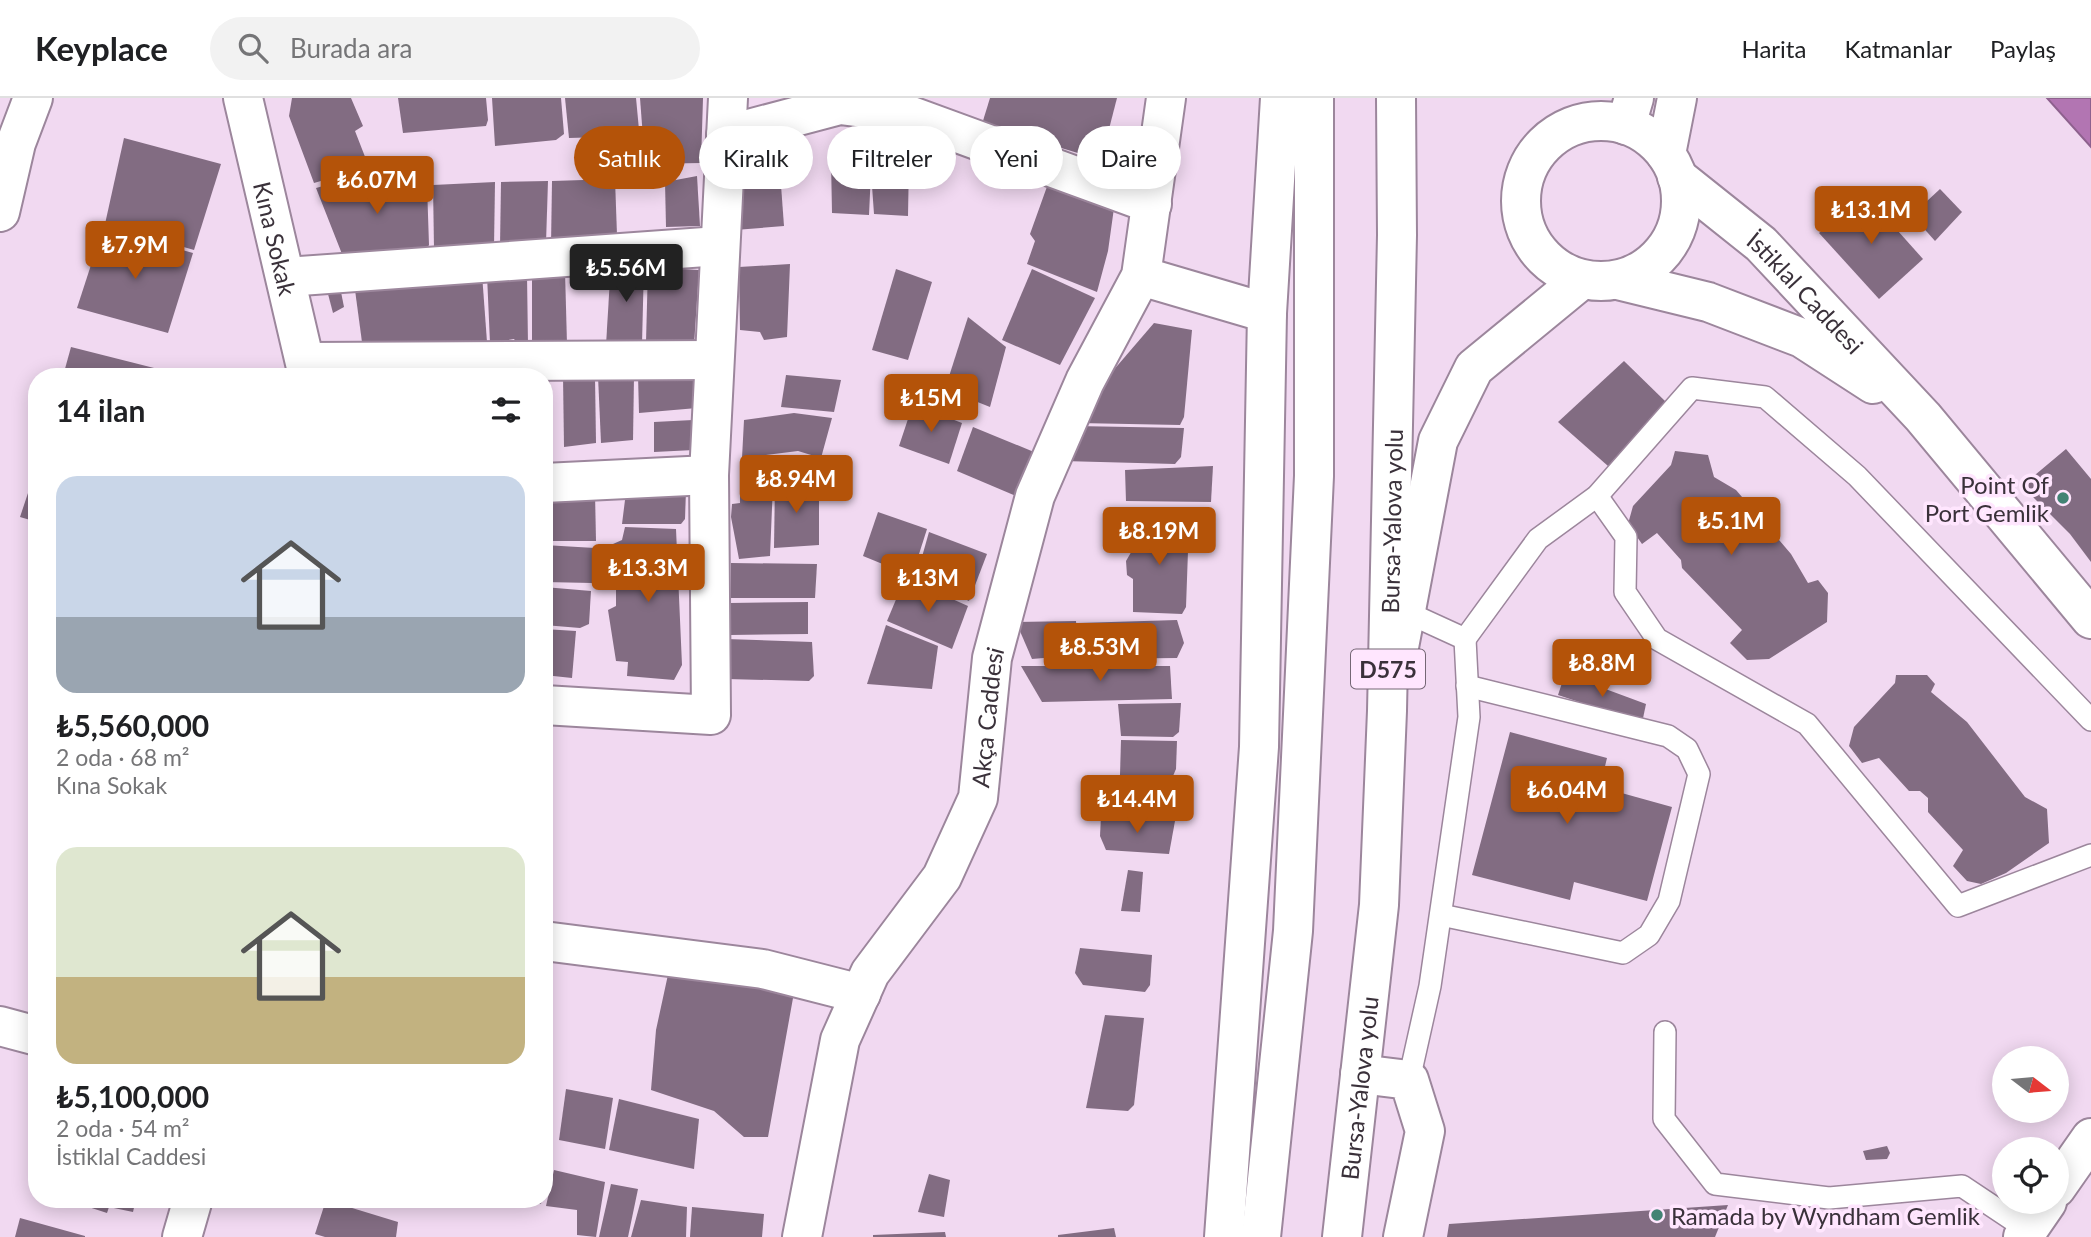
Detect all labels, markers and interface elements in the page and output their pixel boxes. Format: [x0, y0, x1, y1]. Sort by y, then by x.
search box [210, 17, 700, 80]
text: Keyplace [35, 28, 168, 68]
icon: search [234, 29, 272, 67]
text: Burada ara [290, 32, 412, 64]
text: Harita [1741, 34, 1806, 63]
text: Katmanlar [1844, 34, 1952, 63]
text: Paylaş [1990, 34, 2056, 63]
chip: Satılık [574, 126, 685, 189]
chip: Kiralık [699, 126, 813, 189]
chip: Filtreler [827, 126, 956, 189]
chip: Yeni [970, 126, 1063, 189]
chip: Daire [1077, 126, 1181, 189]
pin: ₺6.07M [320, 156, 434, 216]
text: ₺6.07M [337, 165, 417, 193]
street label: Kına Sokak [248, 178, 303, 299]
pin: ₺13.1M [1814, 186, 1928, 246]
text: ₺13.1M [1831, 195, 1911, 223]
pin: ₺7.9M [86, 222, 184, 281]
street label: İstiklal Caddesi [1742, 225, 1870, 359]
text: ₺7.9M [101, 230, 169, 258]
pin: ₺5.56M [569, 244, 683, 304]
text: ₺5.56M [586, 253, 666, 281]
pin: ₺15M [890, 374, 972, 434]
text: ₺15M [900, 383, 962, 411]
icon: filters [487, 391, 525, 429]
text: 14 ilan [56, 392, 145, 428]
street label: Bursa-Yalova yolu [1375, 429, 1407, 614]
pin: ₺8.94M [739, 456, 853, 515]
text: ₺8.94M [756, 464, 836, 492]
place label: Point Of Port Gemlik [1925, 470, 2050, 527]
marker: Point Of Port Gemlik [2055, 490, 2071, 506]
pin: ₺5.1M [1682, 498, 1780, 557]
text: ₺5.1M [1697, 506, 1765, 534]
pin: ₺8.19M [1102, 508, 1216, 567]
text: ₺8.19M [1119, 516, 1199, 544]
icon: home [228, 522, 354, 648]
pin: ₺13.3M [591, 545, 705, 604]
text: ₺13.3M [608, 553, 688, 581]
pin: ₺13M [887, 554, 969, 614]
text: ₺13M [897, 563, 959, 591]
pin: ₺8.53M [1043, 624, 1157, 683]
text: ₺8.53M [1060, 632, 1140, 660]
pin: ₺8.8M [1553, 640, 1651, 699]
street label: Akça Caddesi [965, 644, 1009, 789]
text: ₺8.8M [1568, 648, 1636, 676]
road number: D575 [1351, 650, 1425, 688]
text: ₺5,560,000 [56, 707, 209, 743]
text: 2 oda · 68 m² [56, 743, 190, 771]
pin: ₺6.04M [1510, 766, 1624, 826]
text: Kına Sokak [56, 771, 167, 799]
text: ₺6.04M [1527, 775, 1607, 803]
pin: ₺14.4M [1080, 776, 1194, 835]
text: ₺14.4M [1097, 784, 1177, 812]
icon: home [228, 893, 354, 1019]
street label: Bursa-Yalova yolu [1334, 995, 1383, 1181]
north arrow [1992, 1046, 2068, 1124]
map controls [1992, 1046, 2069, 1214]
text: ₺5,100,000 [56, 1078, 209, 1114]
text: 2 oda · 54 m² [56, 1114, 190, 1142]
button: locate [1992, 1137, 2069, 1214]
text: İstiklal Caddesi [56, 1142, 206, 1170]
place label: Ramada by Wyndham Gemlik [1671, 1201, 1981, 1230]
marker: Ramada by Wyndham Gemlik [1649, 1207, 1665, 1223]

